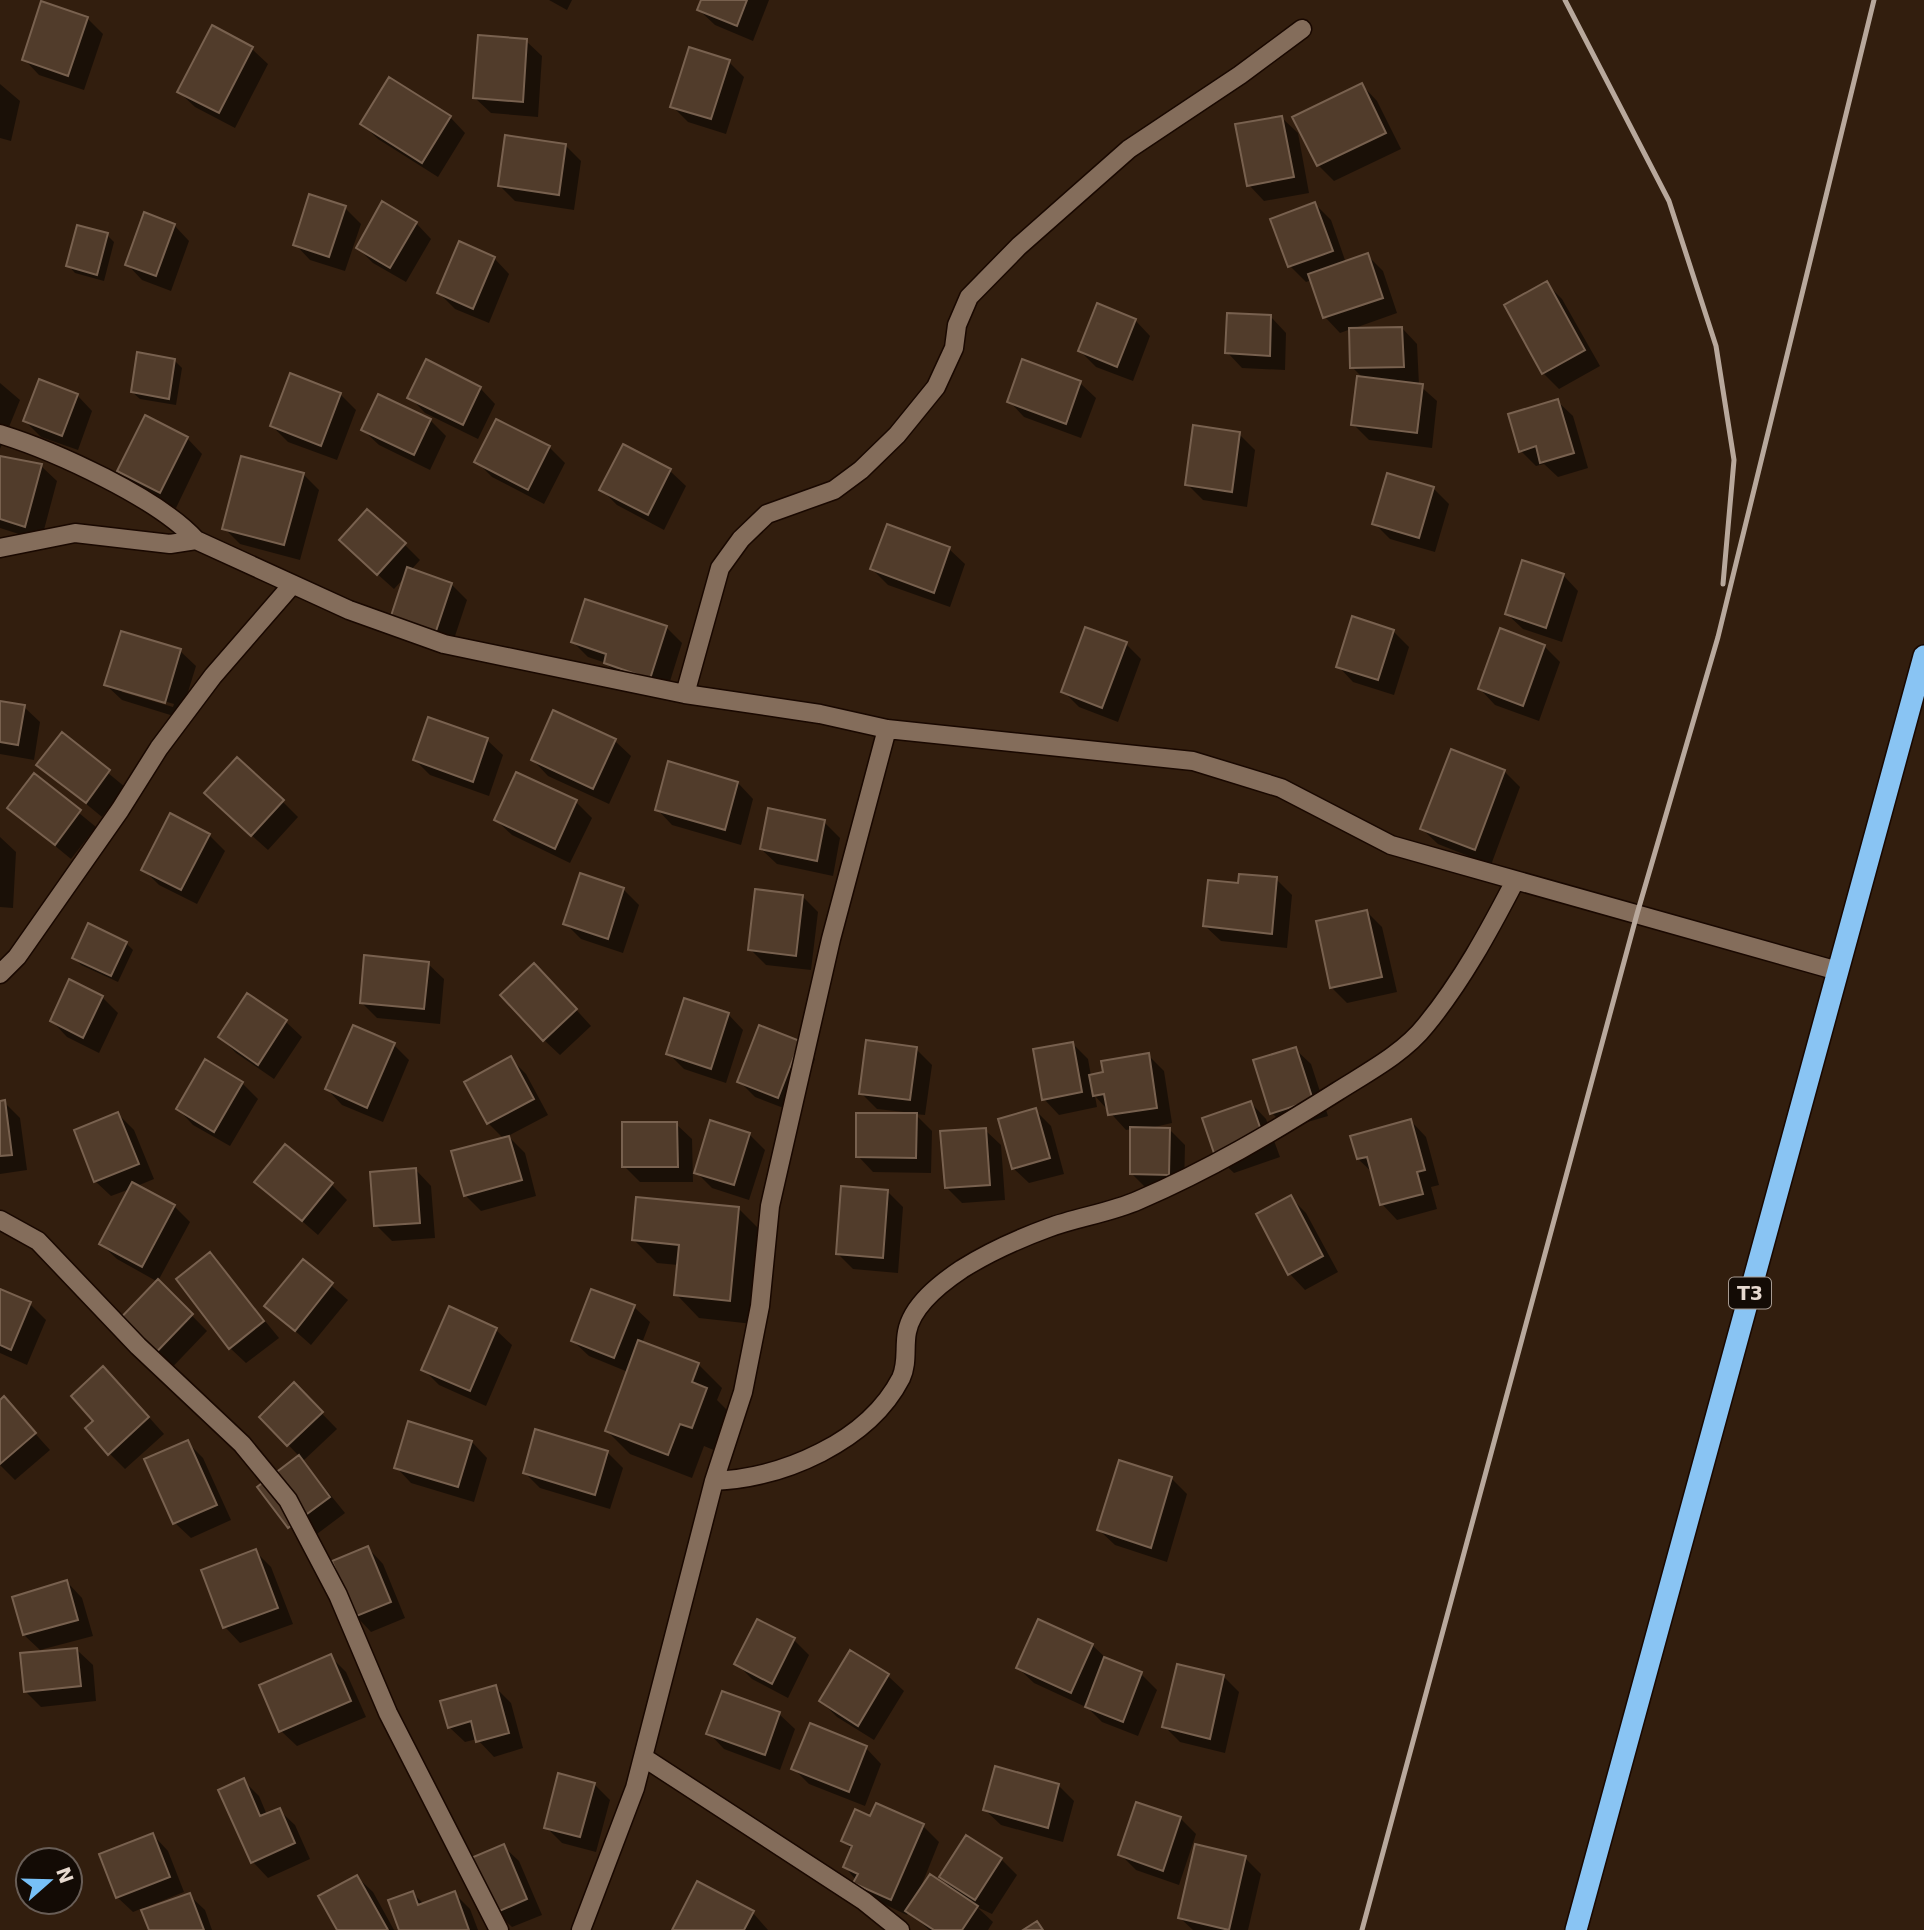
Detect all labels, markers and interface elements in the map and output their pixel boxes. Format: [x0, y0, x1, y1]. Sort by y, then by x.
road number: T3 [1729, 1278, 1771, 1308]
north arrow [14, 1846, 84, 1916]
text: N [52, 1864, 78, 1886]

